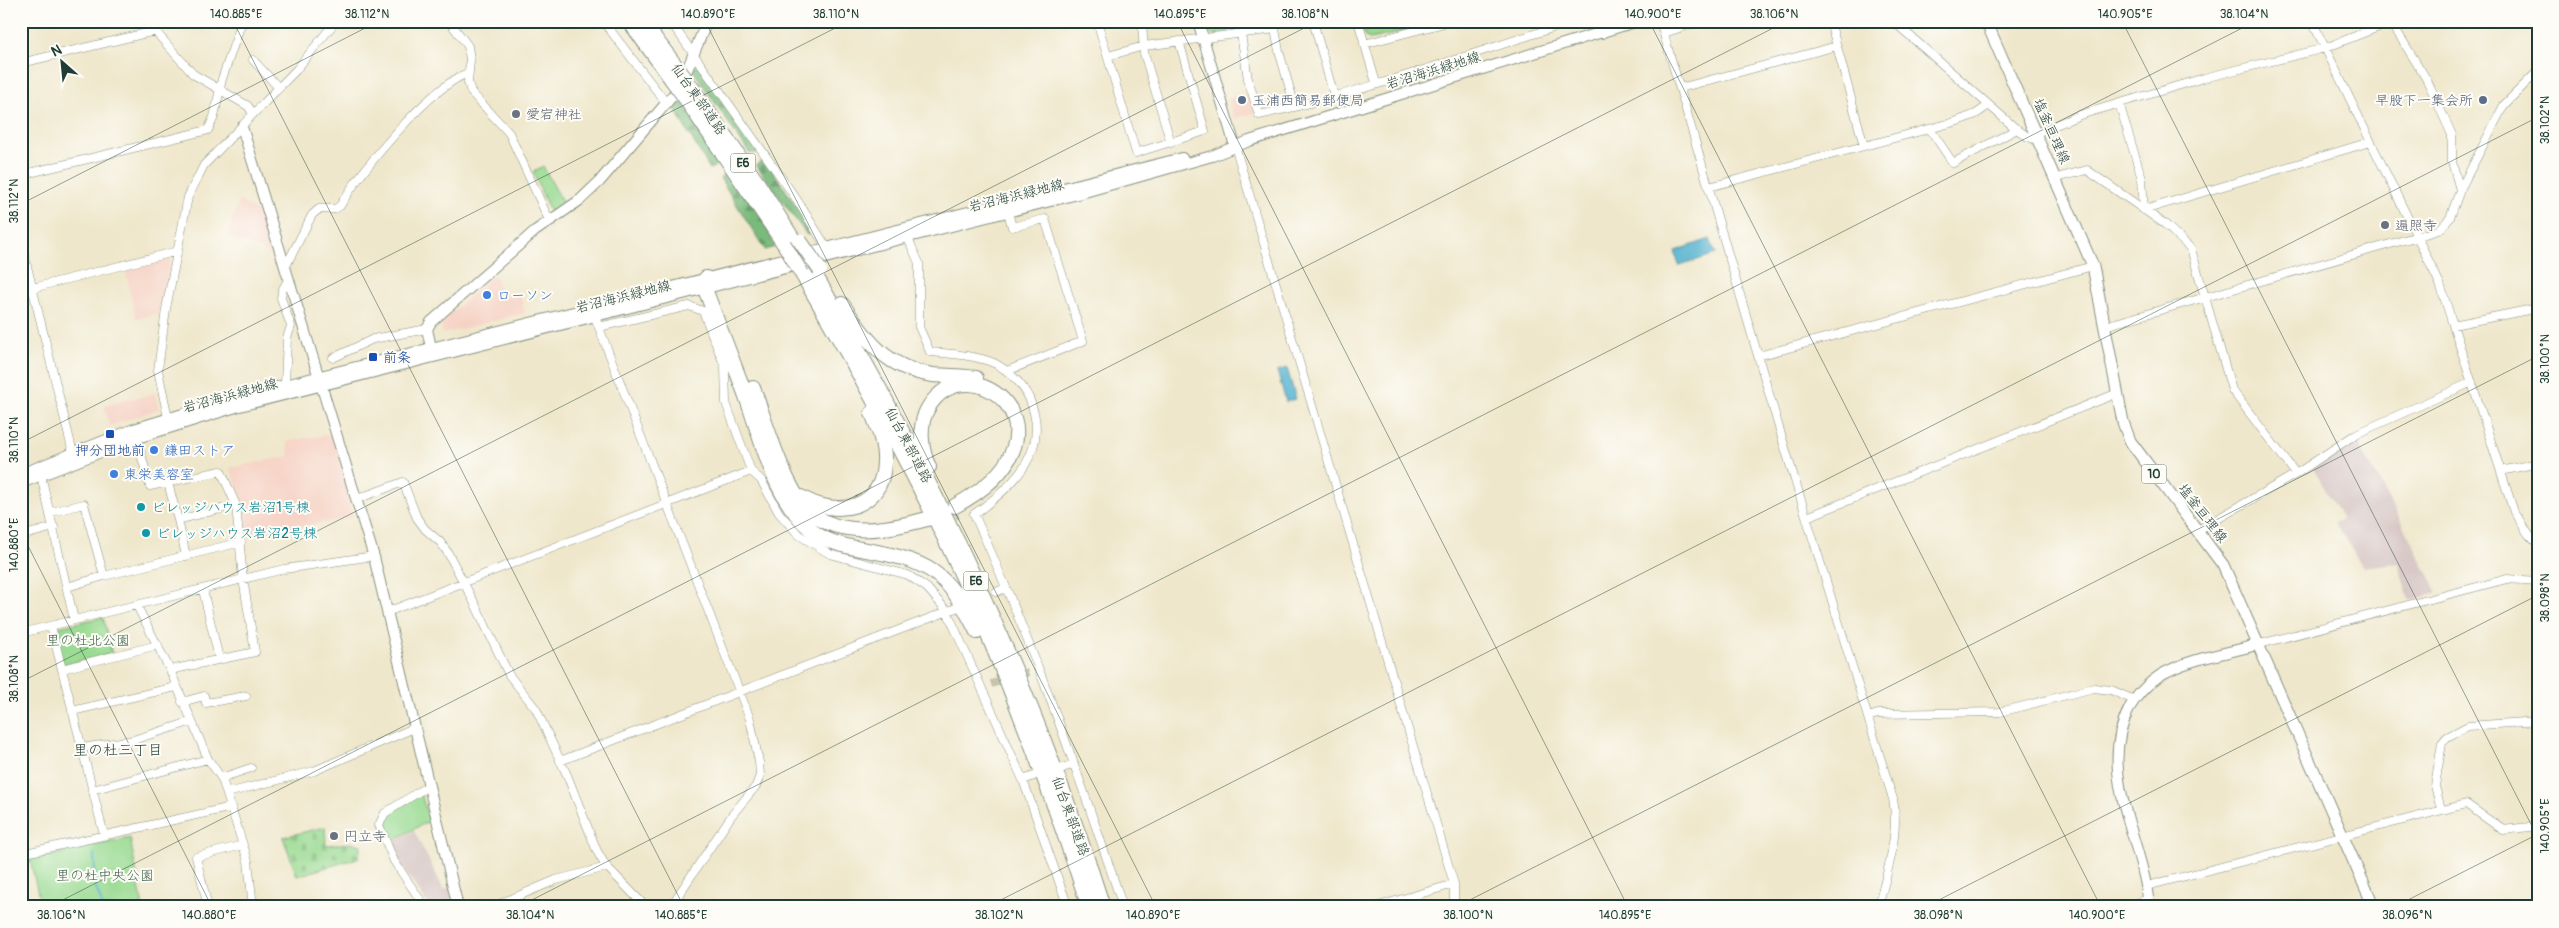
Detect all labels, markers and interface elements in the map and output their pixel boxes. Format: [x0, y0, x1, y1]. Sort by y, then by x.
text: 140.885°E [210, 7, 262, 22]
text: 38.112°N [345, 7, 389, 22]
text: 140.890°E [681, 7, 735, 22]
text: 38.110°N [813, 7, 859, 22]
text: 140.895°E [1154, 7, 1206, 22]
text: 38.108°N [1281, 7, 1329, 22]
text: 140.900°E [1625, 7, 1681, 22]
text: 38.106°N [1750, 7, 1798, 22]
text: 140.905°E [2098, 7, 2152, 22]
text: 38.104°N [2220, 7, 2268, 22]
north arrow [38, 38, 88, 88]
text: N [48, 41, 64, 61]
street label: 岩沼海浜緑地線 [1384, 48, 1482, 93]
street label: 仙台東部道路 [668, 60, 730, 139]
place label: 玉浦西簡易郵便局 [1252, 92, 1364, 109]
place label: 早股下一集会所 [2375, 92, 2473, 109]
marker: 玉浦西簡易郵便局 [1236, 94, 1248, 106]
marker: 早股下一集会所 [2477, 94, 2489, 106]
street label: 塩釜亘理線 [2030, 96, 2074, 167]
text: 38.102°N [2538, 96, 2553, 144]
place label: 愛宕神社 [526, 106, 582, 123]
marker: 愛宕神社 [510, 108, 522, 120]
road number: E6 [730, 154, 756, 172]
street label: 岩沼海浜緑地線 [967, 175, 1066, 216]
text: 38.112°N [7, 179, 22, 223]
place label: 遍照寺 [2395, 217, 2437, 234]
marker: 遍照寺 [2379, 219, 2391, 231]
street label: 岩沼海浜緑地線 [574, 276, 673, 317]
place label: ローソン [497, 287, 553, 304]
marker: ローソン [481, 289, 493, 301]
text: 38.100°N [2538, 334, 2553, 384]
place label: 前条 [383, 349, 411, 366]
marker: 前条 [367, 351, 379, 363]
street label: 岩沼海浜緑地線 [181, 375, 280, 416]
street label: 仙台東部道路 [881, 404, 936, 486]
text: 38.110°N [7, 417, 22, 463]
marker: 押分団地前 [104, 428, 116, 440]
place label: 押分団地前 [75, 442, 145, 459]
place label: 鎌田ストア [164, 442, 235, 459]
marker: 鎌田ストア [148, 444, 160, 456]
road number: 10 [2142, 464, 2166, 484]
place label: 東栄美容室 [124, 466, 194, 483]
marker: 東栄美容室 [108, 468, 120, 480]
street label: 塩釜亘理線 [2174, 480, 2231, 546]
place label: ビレッジハウス岩沼1号棟 [151, 499, 311, 516]
marker: ビレッジハウス岩沼1号棟 [135, 501, 147, 513]
text: 140.880°E [7, 518, 22, 572]
place label: ビレッジハウス岩沼2号棟 [156, 525, 318, 542]
marker: ビレッジハウス岩沼2号棟 [140, 527, 152, 539]
road number: E6 [964, 572, 988, 590]
text: 38.098°N [2538, 573, 2553, 623]
park label: 里の杜北公園 [46, 632, 130, 649]
text: 38.108°N [7, 655, 22, 703]
district label: 里の杜三丁目 [73, 741, 163, 760]
street label: 仙台東部道路 [1048, 774, 1093, 859]
text: 140.905°E [2538, 799, 2553, 853]
place label: 円立寺 [344, 828, 386, 845]
marker: 円立寺 [328, 830, 340, 842]
park label: 里の杜中央公園 [56, 867, 154, 884]
text: 38.106°N [37, 908, 85, 923]
text: 140.880°E [182, 908, 236, 923]
text: 38.104°N [506, 908, 554, 923]
text: 140.885°E [655, 908, 707, 923]
text: 38.102°N [975, 908, 1023, 923]
text: 140.890°E [1126, 908, 1180, 923]
text: 38.100°N [1443, 908, 1493, 923]
text: 140.895°E [1599, 908, 1651, 923]
text: 38.098°N [1913, 908, 1963, 923]
text: 140.900°E [2069, 908, 2125, 923]
text: 38.096°N [2382, 908, 2432, 923]

